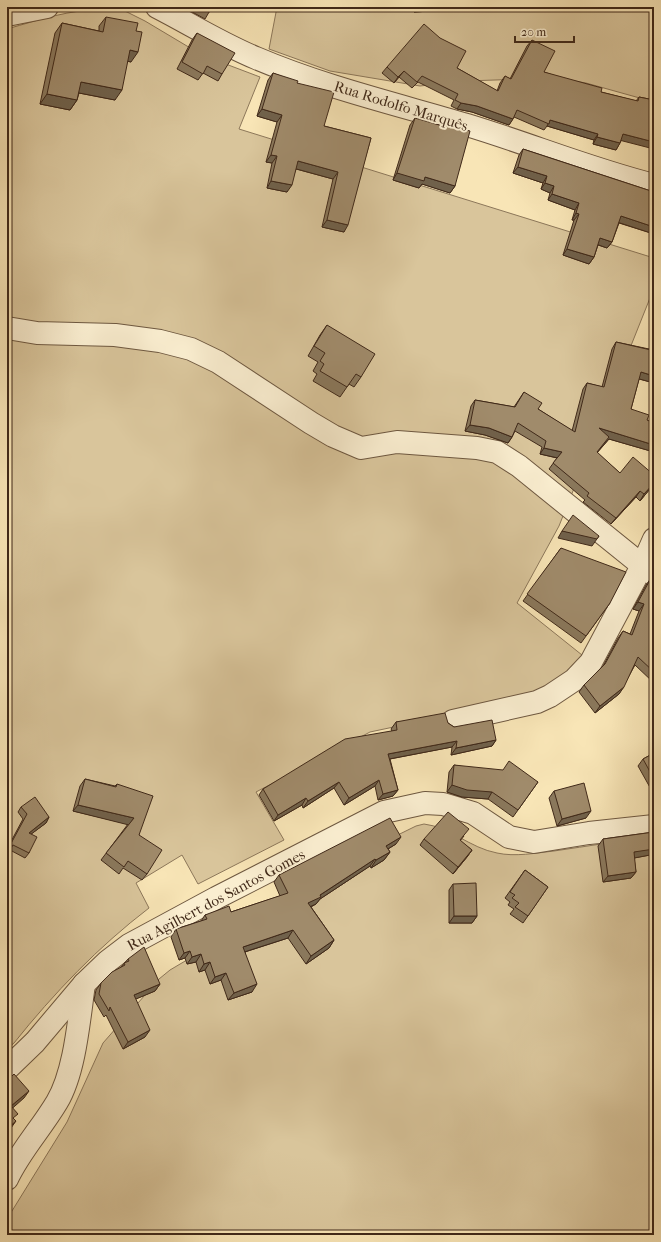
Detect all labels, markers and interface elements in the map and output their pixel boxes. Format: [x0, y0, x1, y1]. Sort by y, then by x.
scale bar [515, 18, 574, 44]
text: 20 m [521, 25, 546, 39]
street label: Rua Rodolfo Marquês [332, 77, 471, 135]
street label: Rua Agilbert dos Santos Gomes [124, 845, 308, 955]

